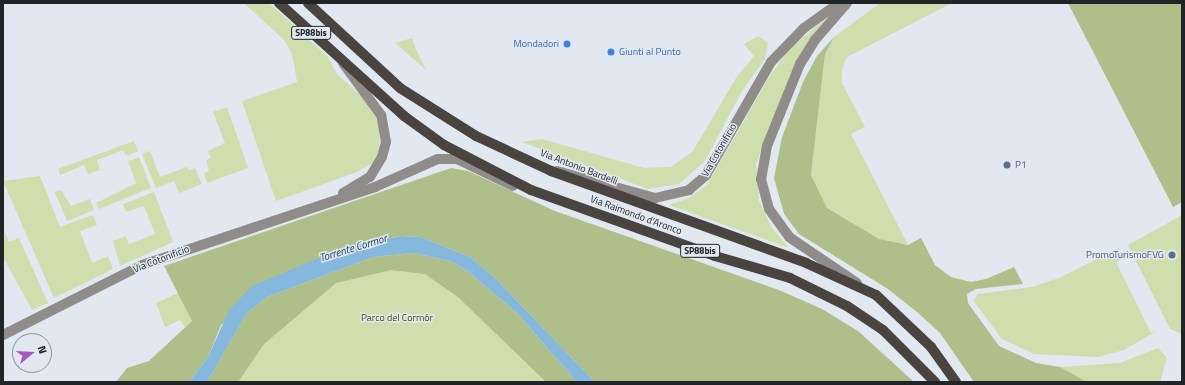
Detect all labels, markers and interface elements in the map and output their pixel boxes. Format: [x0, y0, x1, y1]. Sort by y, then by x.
road number: SP88bis [291, 26, 331, 40]
place label: Mondadori [513, 38, 559, 50]
marker: Mondadori [562, 39, 572, 49]
place label: Giunti al Punto [619, 46, 681, 58]
marker: Giunti al Punto [606, 47, 616, 57]
street label: Via Cotonificio [699, 121, 739, 179]
street label: Via Antonio Bardelli [539, 147, 619, 187]
place label: P1 [1015, 159, 1027, 171]
marker: P1 [1002, 160, 1012, 170]
street label: Via Raimondo d'Aronco [588, 193, 684, 237]
water label: Torrente Cormor [318, 231, 388, 265]
street label: Via Cotonificio [131, 243, 191, 275]
road number: SP88bis [680, 244, 720, 258]
place label: PromoTurismoFVG [1086, 249, 1164, 261]
marker: PromoTurismoFVG [1167, 250, 1177, 260]
park label: Parco del Cormôr [361, 312, 433, 324]
north arrow [12, 333, 52, 373]
text: N [34, 344, 51, 356]

